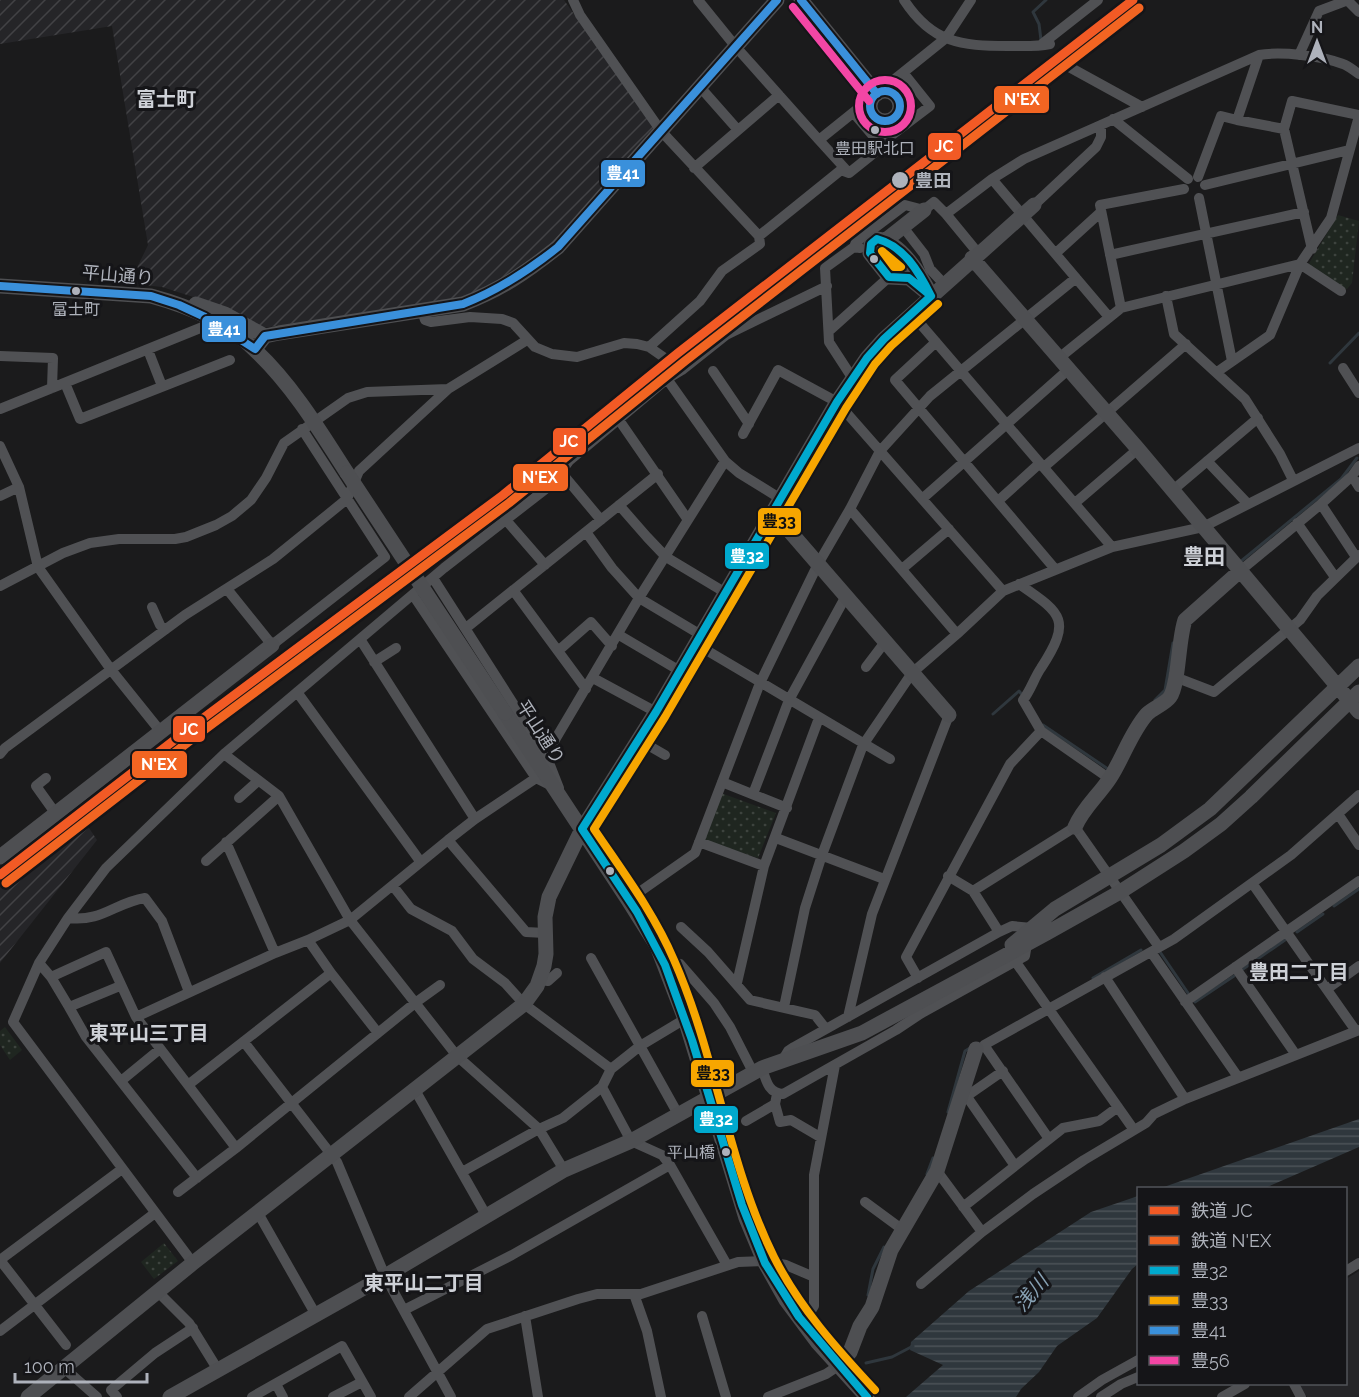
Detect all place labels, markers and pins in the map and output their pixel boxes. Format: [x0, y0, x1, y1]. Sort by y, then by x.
marker: 豊田駅北口 [869, 124, 881, 136]
place label: 豊田駅北口 [835, 139, 915, 158]
marker: 豊田 [890, 170, 910, 190]
place label: 豊田 [915, 170, 951, 191]
unlabelled marker [868, 253, 880, 265]
marker: 富士町 [70, 285, 82, 297]
place label: 富士町 [52, 300, 100, 319]
unlabelled marker [604, 865, 616, 877]
place label: 平山橋 [667, 1143, 715, 1162]
marker: 平山橋 [720, 1146, 732, 1158]

